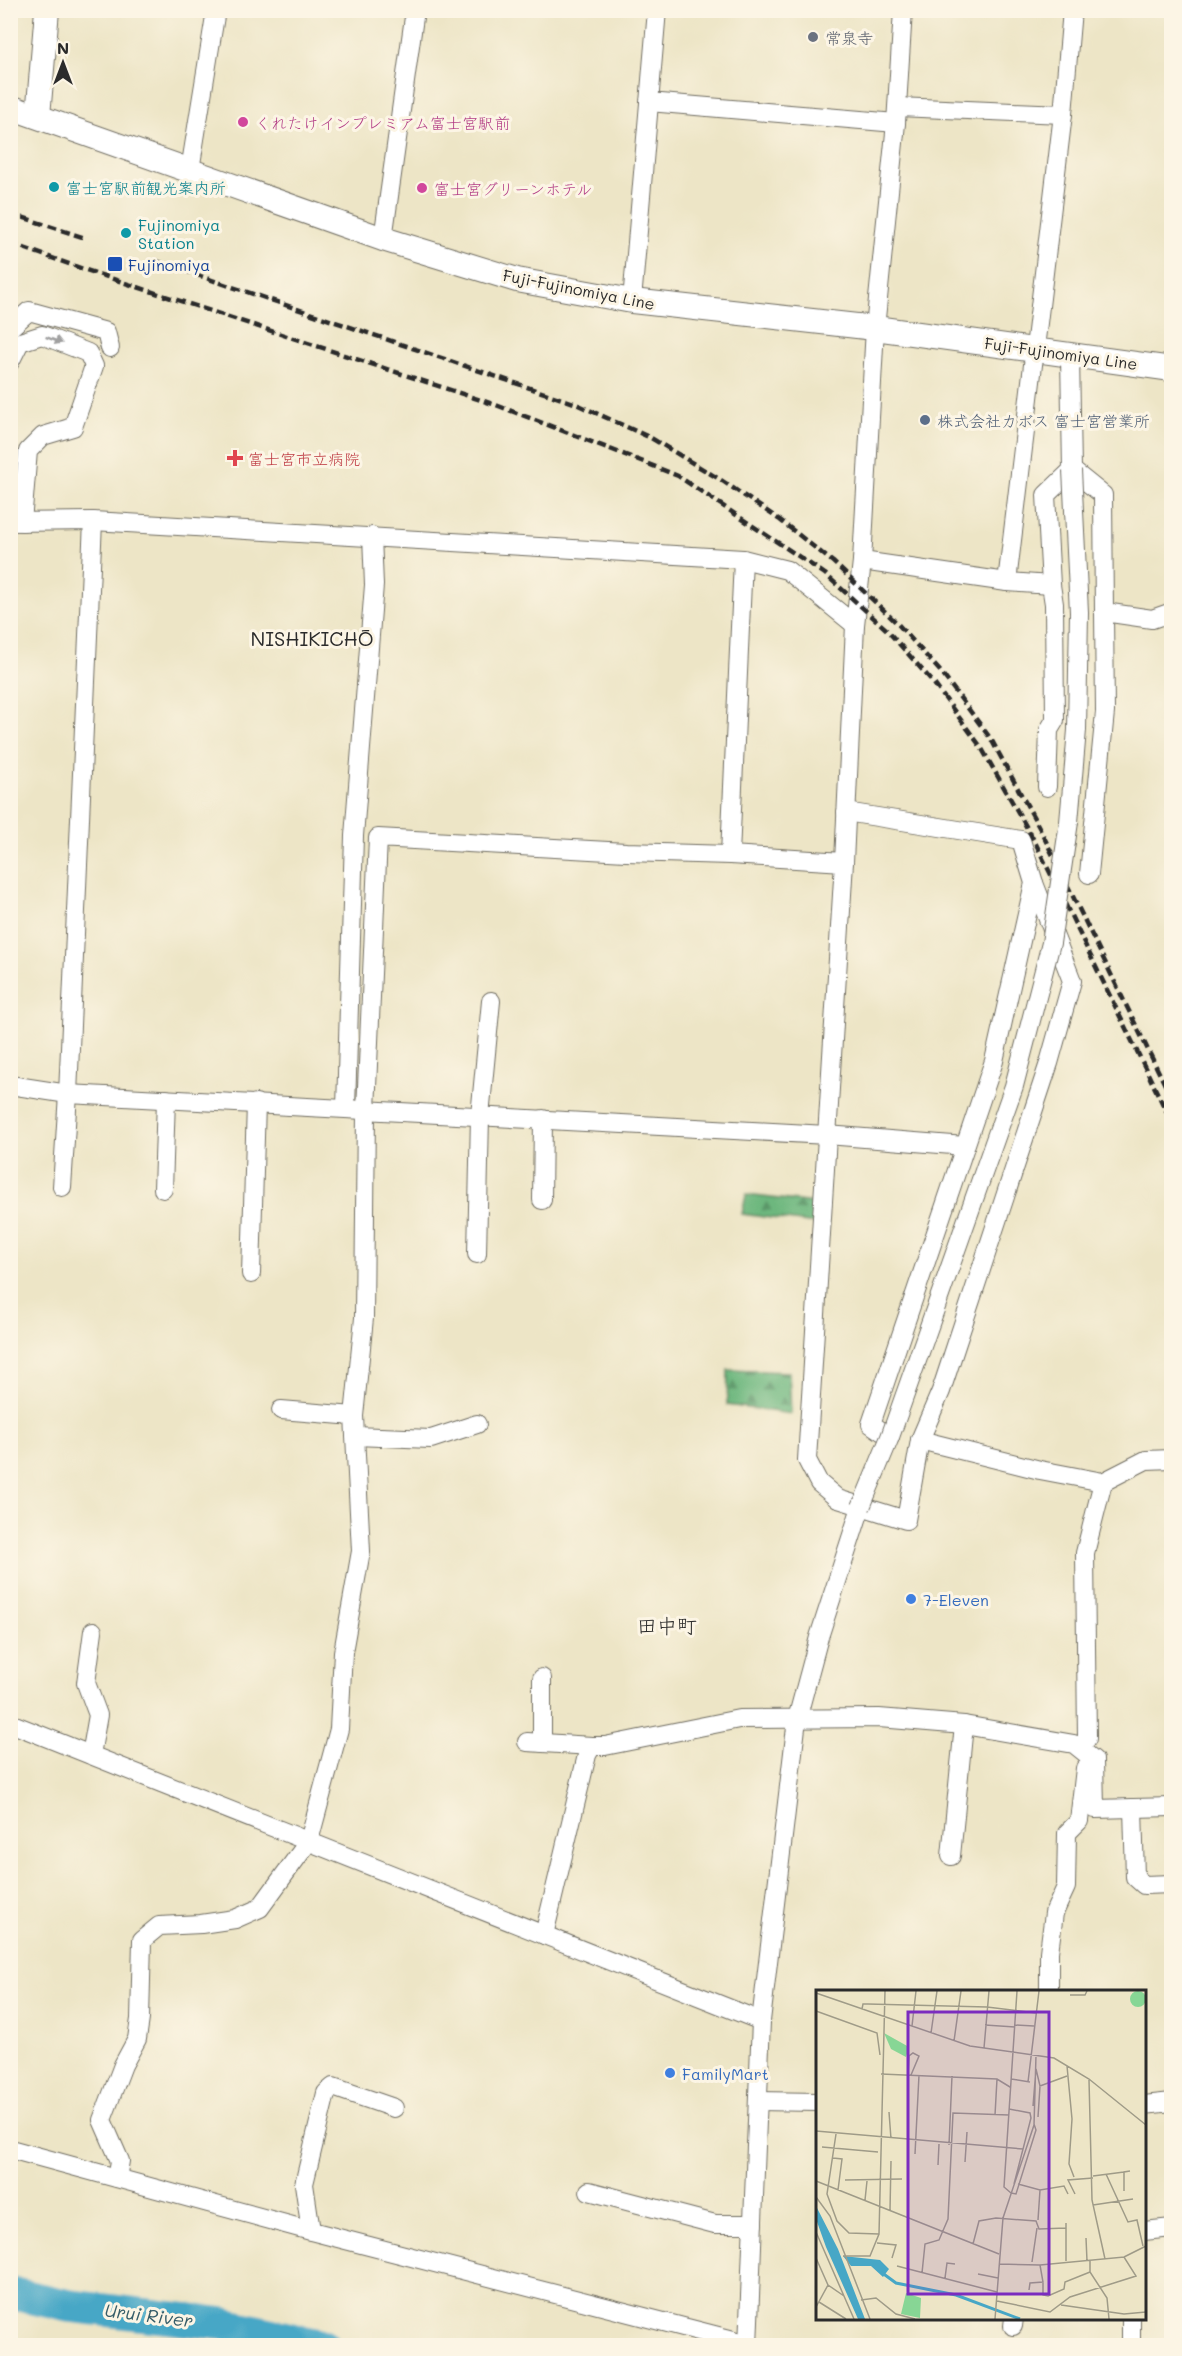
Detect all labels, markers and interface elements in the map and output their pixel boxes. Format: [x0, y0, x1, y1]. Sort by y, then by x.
place label: 常泉寺 [825, 27, 873, 48]
marker: 常泉寺 [806, 30, 820, 44]
north arrow [33, 33, 93, 93]
text: N [57, 37, 69, 58]
place label: くれたけインプレミアム富士宮駅前 [255, 112, 510, 133]
marker: くれたけインプレミアム富士宮駅前 [236, 115, 250, 129]
place label: 富士宮駅前観光案内所 [66, 177, 226, 198]
place label: 富士宮グリーンホテル [434, 178, 592, 199]
marker: 富士宮駅前観光案内所 [47, 180, 61, 194]
marker: 富士宮グリーンホテル [415, 181, 429, 195]
place label: Fujinomiya Station [138, 214, 220, 253]
marker: Fujinomiya Station [119, 226, 133, 240]
place label: Fujinomiya [128, 254, 210, 275]
marker: Fujinomiya [106, 255, 124, 273]
street label: Fuji-Fujinomiya Line [501, 264, 657, 314]
street label: Fuji-Fujinomiya Line [983, 332, 1139, 374]
one-way arrow [45, 335, 63, 345]
place label: 株式会社カボス 富士宮営業所 [937, 410, 1150, 431]
marker: 株式会社カボス 富士宮営業所 [918, 413, 932, 427]
place label: 富士宮市立病院 [248, 448, 360, 469]
marker: 富士宮市立病院 [226, 449, 244, 467]
district label: NISHIKICHŌ [250, 625, 374, 651]
place label: 7-Eleven [923, 1589, 989, 1610]
marker: 7-Eleven [904, 1592, 918, 1606]
district label: 田中町 [637, 1612, 697, 1638]
inset map [816, 1990, 1146, 2320]
place label: FamilyMart [682, 2063, 769, 2084]
marker: FamilyMart [663, 2066, 677, 2080]
water label: Urui River [103, 2298, 195, 2332]

